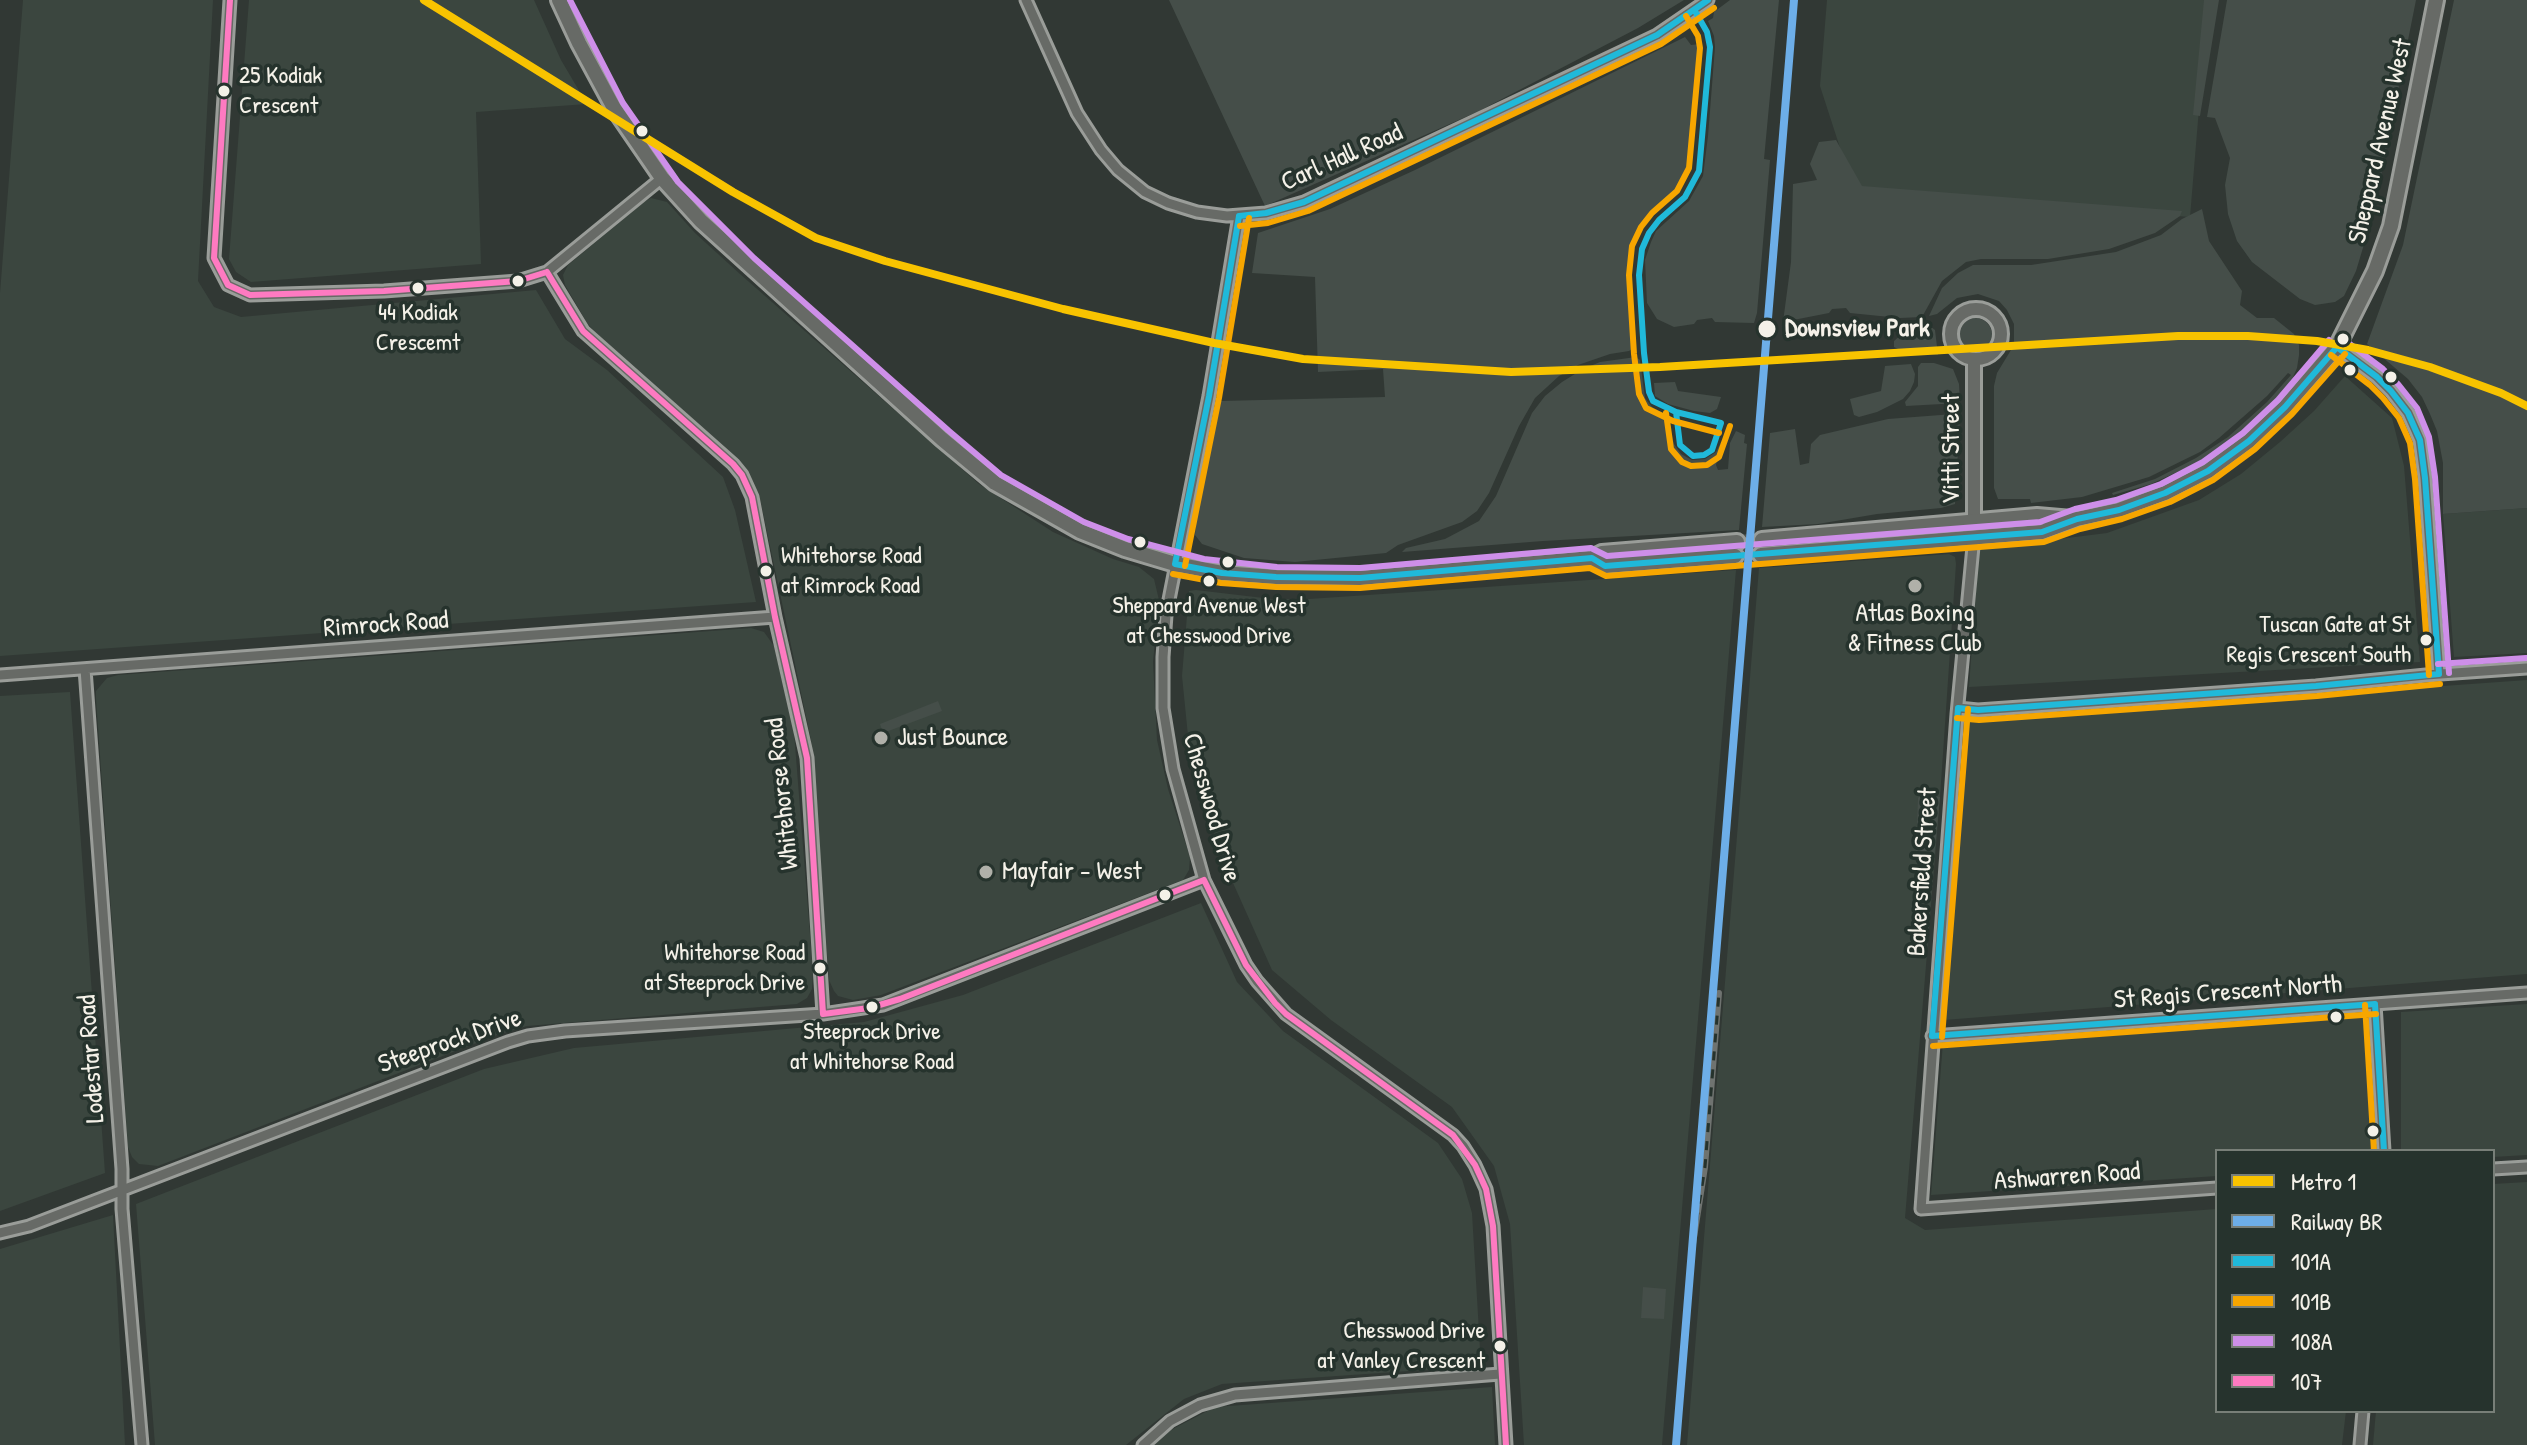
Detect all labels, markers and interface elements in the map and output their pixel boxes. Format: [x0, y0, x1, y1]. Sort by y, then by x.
street label: Sheppard Avenue West [2342, 36, 2420, 246]
place label: 25 Kodiak Crescent [239, 63, 322, 119]
marker: 25 Kodiak Crescent [216, 83, 232, 99]
street label: Carl Hall Road [1277, 117, 1407, 199]
unlabelled marker [634, 123, 650, 139]
unlabelled marker [510, 273, 526, 289]
marker: 44 Kodiak Crescemt [410, 280, 426, 296]
place label: 44 Kodiak Crescemt [376, 300, 460, 356]
place label: Downsview Park [1785, 313, 1930, 345]
marker: Downsview Park [1756, 318, 1778, 340]
unlabelled marker [2335, 331, 2351, 347]
unlabelled marker [2342, 362, 2358, 378]
unlabelled marker [2383, 369, 2399, 385]
street label: Vitti Street [1936, 394, 1968, 504]
unlabelled marker [1132, 534, 1148, 550]
place label: Whitehorse Road at Rimrock Road [781, 543, 922, 599]
unlabelled marker [1220, 554, 1236, 570]
marker: Whitehorse Road at Rimrock Road [758, 563, 774, 579]
marker: Sheppard Avenue West at Chesswood Drive [1201, 573, 1217, 589]
marker: Atlas Boxing & Fitness Club [1906, 577, 1924, 595]
place label: Sheppard Avenue West at Chesswood Drive [1113, 593, 1305, 649]
place label: Atlas Boxing & Fitness Club [1848, 598, 1982, 660]
street label: Rimrock Road [322, 605, 450, 645]
place label: Tuscan Gate at St Regis Crescent South [2226, 612, 2411, 668]
marker: Tuscan Gate at St Regis Crescent South [2418, 632, 2434, 648]
street label: Whitehorse Road [760, 717, 806, 871]
place label: Just Bounce [897, 722, 1008, 754]
marker: Just Bounce [872, 729, 890, 747]
street label: Chesswood Drive [1175, 730, 1247, 886]
street label: Bakersfield Street [1902, 787, 1944, 957]
place label: Mayfair - West [1002, 856, 1142, 888]
marker: Mayfair - West [977, 863, 995, 881]
unlabelled marker [1157, 887, 1173, 903]
place label: Whitehorse Road at Steeprock Drive [644, 940, 805, 996]
marker: Whitehorse Road at Steeprock Drive [812, 960, 828, 976]
street label: St Regis Crescent North [2113, 969, 2343, 1017]
street label: Lodestar Road [72, 994, 112, 1124]
marker: Steeprock Drive at Whitehorse Road [864, 999, 880, 1015]
street label: Steeprock Drive [374, 1003, 526, 1081]
unlabelled marker [2328, 1009, 2344, 1025]
place label: Steeprock Drive at Whitehorse Road [790, 1019, 954, 1075]
unlabelled marker [2365, 1123, 2381, 1139]
legend [2215, 1149, 2495, 1413]
street label: Ashwarren Road [1993, 1156, 2141, 1198]
text: Metro 1 [2291, 1165, 2356, 1197]
text: Railway BR [2291, 1205, 2382, 1237]
text: 101A [2291, 1245, 2331, 1277]
text: 101B [2291, 1285, 2331, 1317]
place label: Chesswood Drive at Vanley Crescent [1317, 1318, 1485, 1374]
text: 108A [2291, 1325, 2333, 1357]
marker: Chesswood Drive at Vanley Crescent [1492, 1338, 1508, 1354]
text: 107 [2291, 1365, 2322, 1397]

